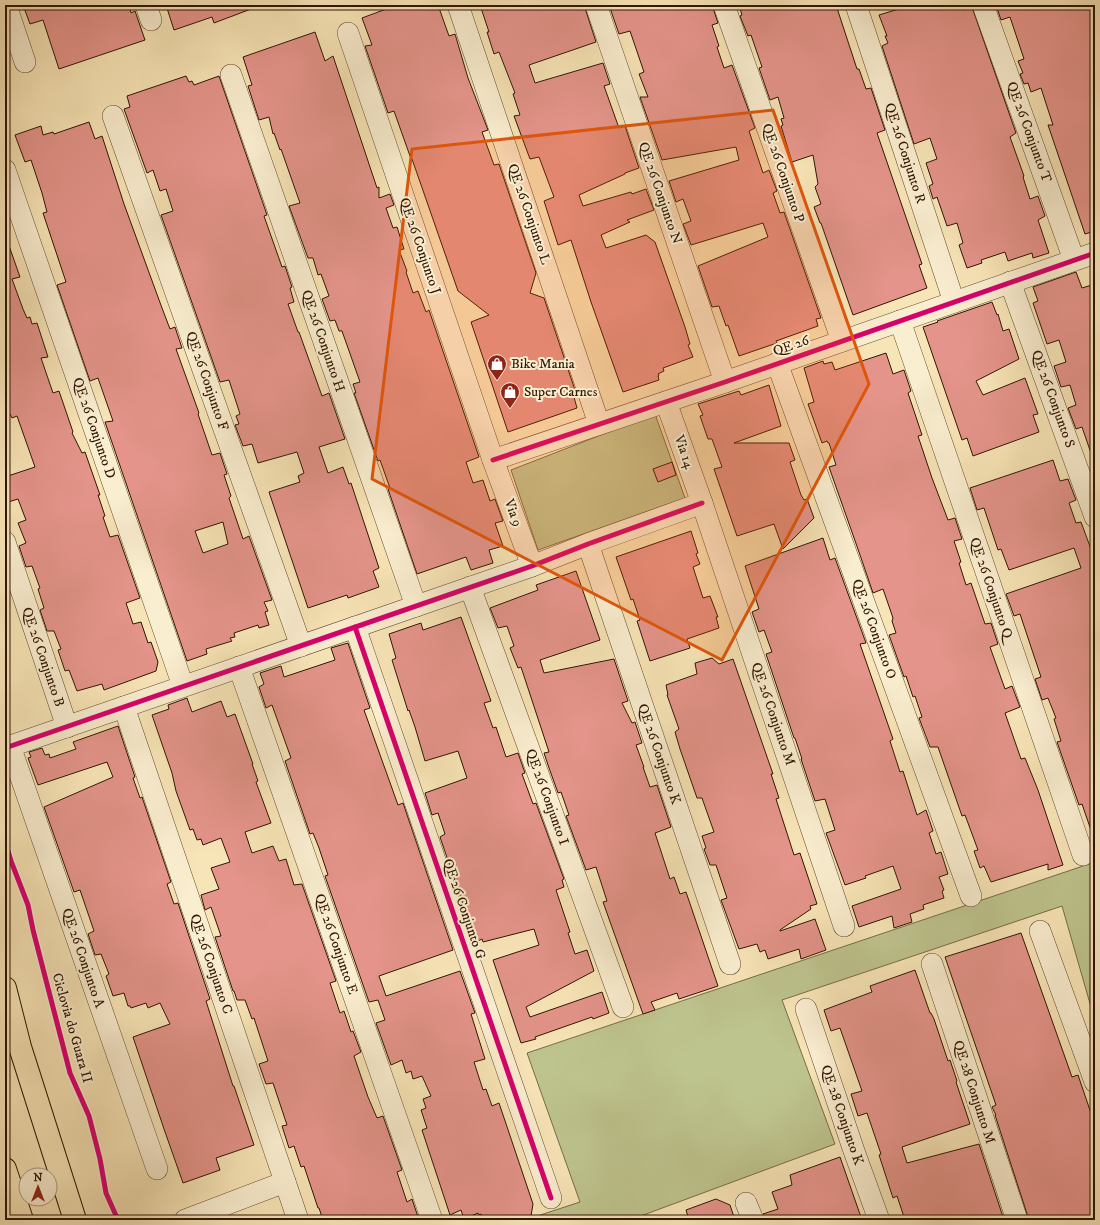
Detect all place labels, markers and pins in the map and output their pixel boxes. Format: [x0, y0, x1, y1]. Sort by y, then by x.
shop icon: Bike Mania [486, 353, 508, 381]
place label: Bike Mania [511, 355, 575, 373]
shop icon: Super Carnes [499, 381, 521, 409]
place label: Super Carnes [524, 383, 598, 401]

